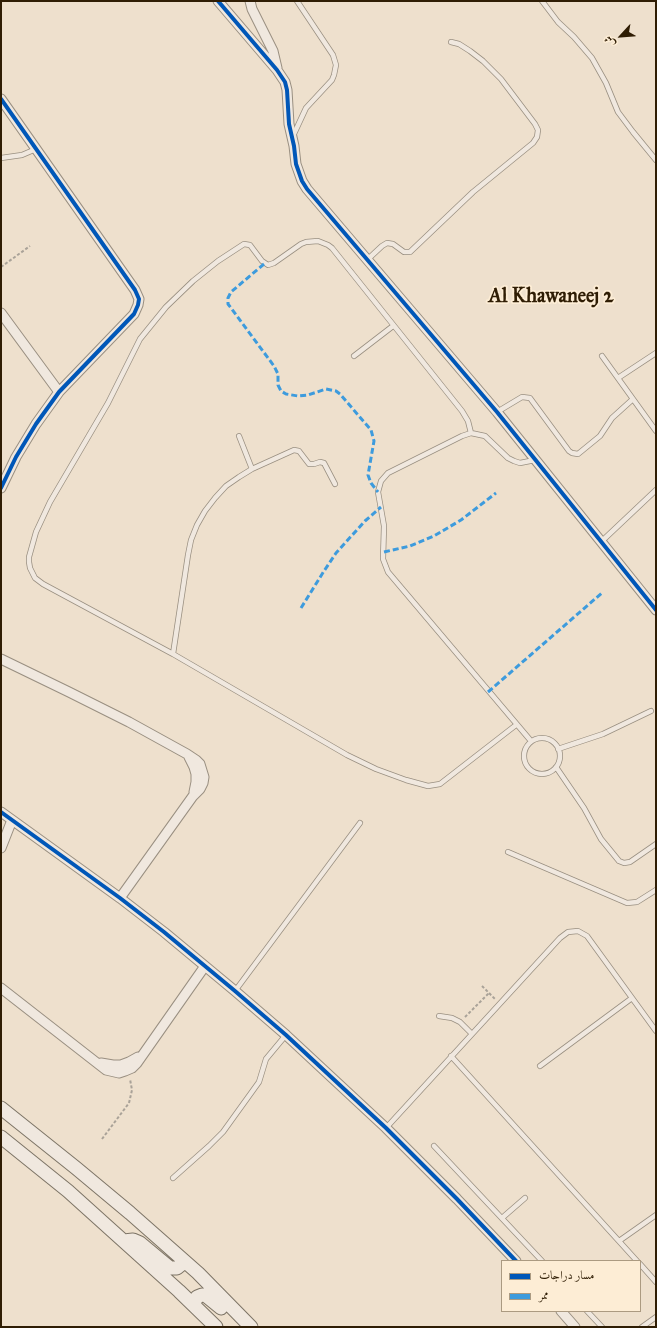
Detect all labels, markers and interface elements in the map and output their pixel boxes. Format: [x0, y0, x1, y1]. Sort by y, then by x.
north arrow [601, 16, 641, 56]
text: ش [602, 34, 618, 49]
district label: Al Khawaneej 2 [489, 285, 613, 309]
legend [501, 1260, 641, 1312]
text: مسار دراجات [539, 1268, 595, 1282]
text: ممر [539, 1288, 549, 1302]

